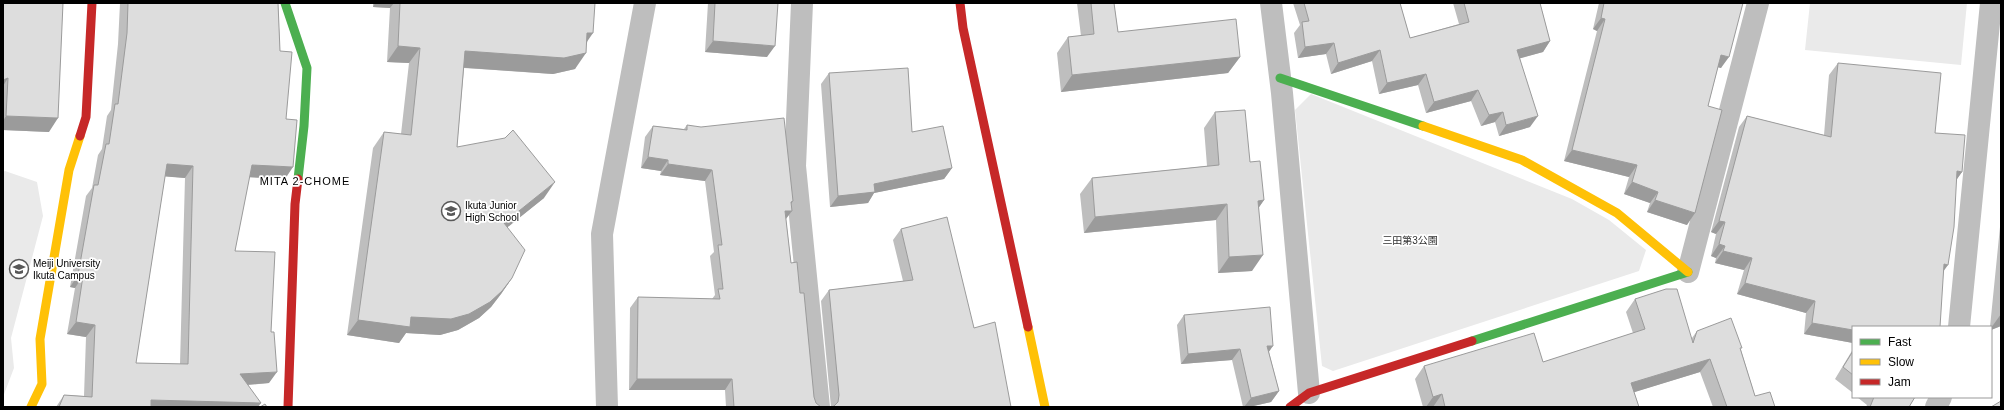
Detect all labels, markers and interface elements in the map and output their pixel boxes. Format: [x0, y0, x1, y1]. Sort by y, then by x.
district label: MITA 2-CHOME [260, 175, 350, 187]
school or university icon: Ikuta Junior High School [440, 200, 462, 222]
place label: Ikuta Junior High School [465, 200, 519, 223]
park label: 三田第3公園 [1382, 235, 1438, 246]
school or university icon: Meiji University Ikuta Campus [8, 258, 30, 280]
place label: Meiji University Ikuta Campus [33, 258, 100, 281]
legend [1852, 326, 1992, 398]
text: Fast [1888, 335, 1912, 349]
text: Slow [1888, 355, 1914, 369]
text: Jam [1888, 375, 1911, 389]

